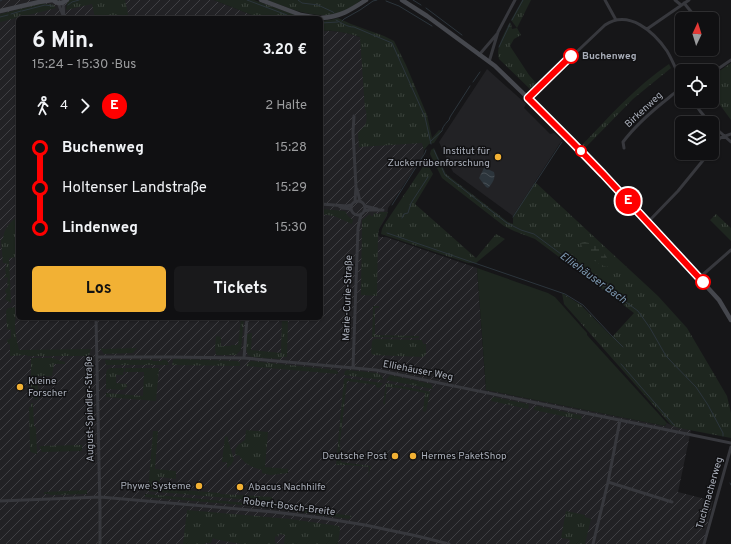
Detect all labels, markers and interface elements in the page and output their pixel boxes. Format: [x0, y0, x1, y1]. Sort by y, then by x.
north arrow [675, 12, 719, 56]
map controls [675, 12, 719, 160]
text: 6 Min. [32, 28, 94, 55]
text: 3.20 € [262, 41, 307, 60]
marker: Buchenweg [563, 48, 579, 64]
place label: Buchenweg [582, 50, 637, 63]
text: 15:24 – 15:30 · Bus [32, 57, 136, 73]
button: locate [675, 64, 719, 108]
street label: Birkenweg [622, 89, 666, 131]
icon: walk [32, 95, 54, 117]
icon: forward [74, 95, 96, 117]
text: E [110, 97, 119, 114]
text: 4 [60, 98, 68, 114]
text: 2 Halte [265, 98, 307, 114]
button: layers [675, 116, 719, 160]
text: Buchenweg [62, 139, 144, 158]
text: 15:28 [275, 140, 307, 156]
place label: Institut für Zuckerrübenforschung [387, 145, 490, 170]
unlabelled marker [575, 145, 587, 157]
marker: Institut für Zuckerrübenforschung [493, 152, 503, 162]
text: Holtenser Landstraße [62, 179, 207, 198]
text: 15:29 [275, 180, 307, 196]
line badge: E [615, 188, 641, 214]
text: E [624, 192, 632, 209]
text: Lindenweg [62, 219, 138, 238]
text: 15:30 [275, 220, 307, 236]
water label: Elliehäuser Bach [557, 249, 629, 307]
street label: Marie-Curie-Straße [340, 255, 356, 341]
button: Los [32, 266, 166, 312]
button: Tickets [174, 266, 307, 312]
unlabelled marker [695, 274, 711, 290]
street label: August-Spindler-Straße [83, 356, 97, 462]
street label: Elliehäuser Weg [382, 358, 454, 384]
place label: Kleine Forscher [28, 375, 67, 400]
marker: Kleine Forscher [15, 382, 25, 392]
place label: Deutsche Post [322, 450, 387, 463]
place label: Hermes PaketShop [421, 450, 507, 463]
marker: Deutsche Post [390, 451, 400, 461]
marker: Hermes PaketShop [408, 451, 418, 461]
street label: Tuchmacherweg [694, 456, 726, 530]
place label: Phywe Systeme [120, 480, 191, 493]
marker: Phywe Systeme [194, 481, 204, 491]
place label: Abacus Nachhilfe [248, 481, 326, 494]
marker: Abacus Nachhilfe [235, 482, 245, 492]
street label: Robert-Bosch-Breite [242, 495, 336, 519]

